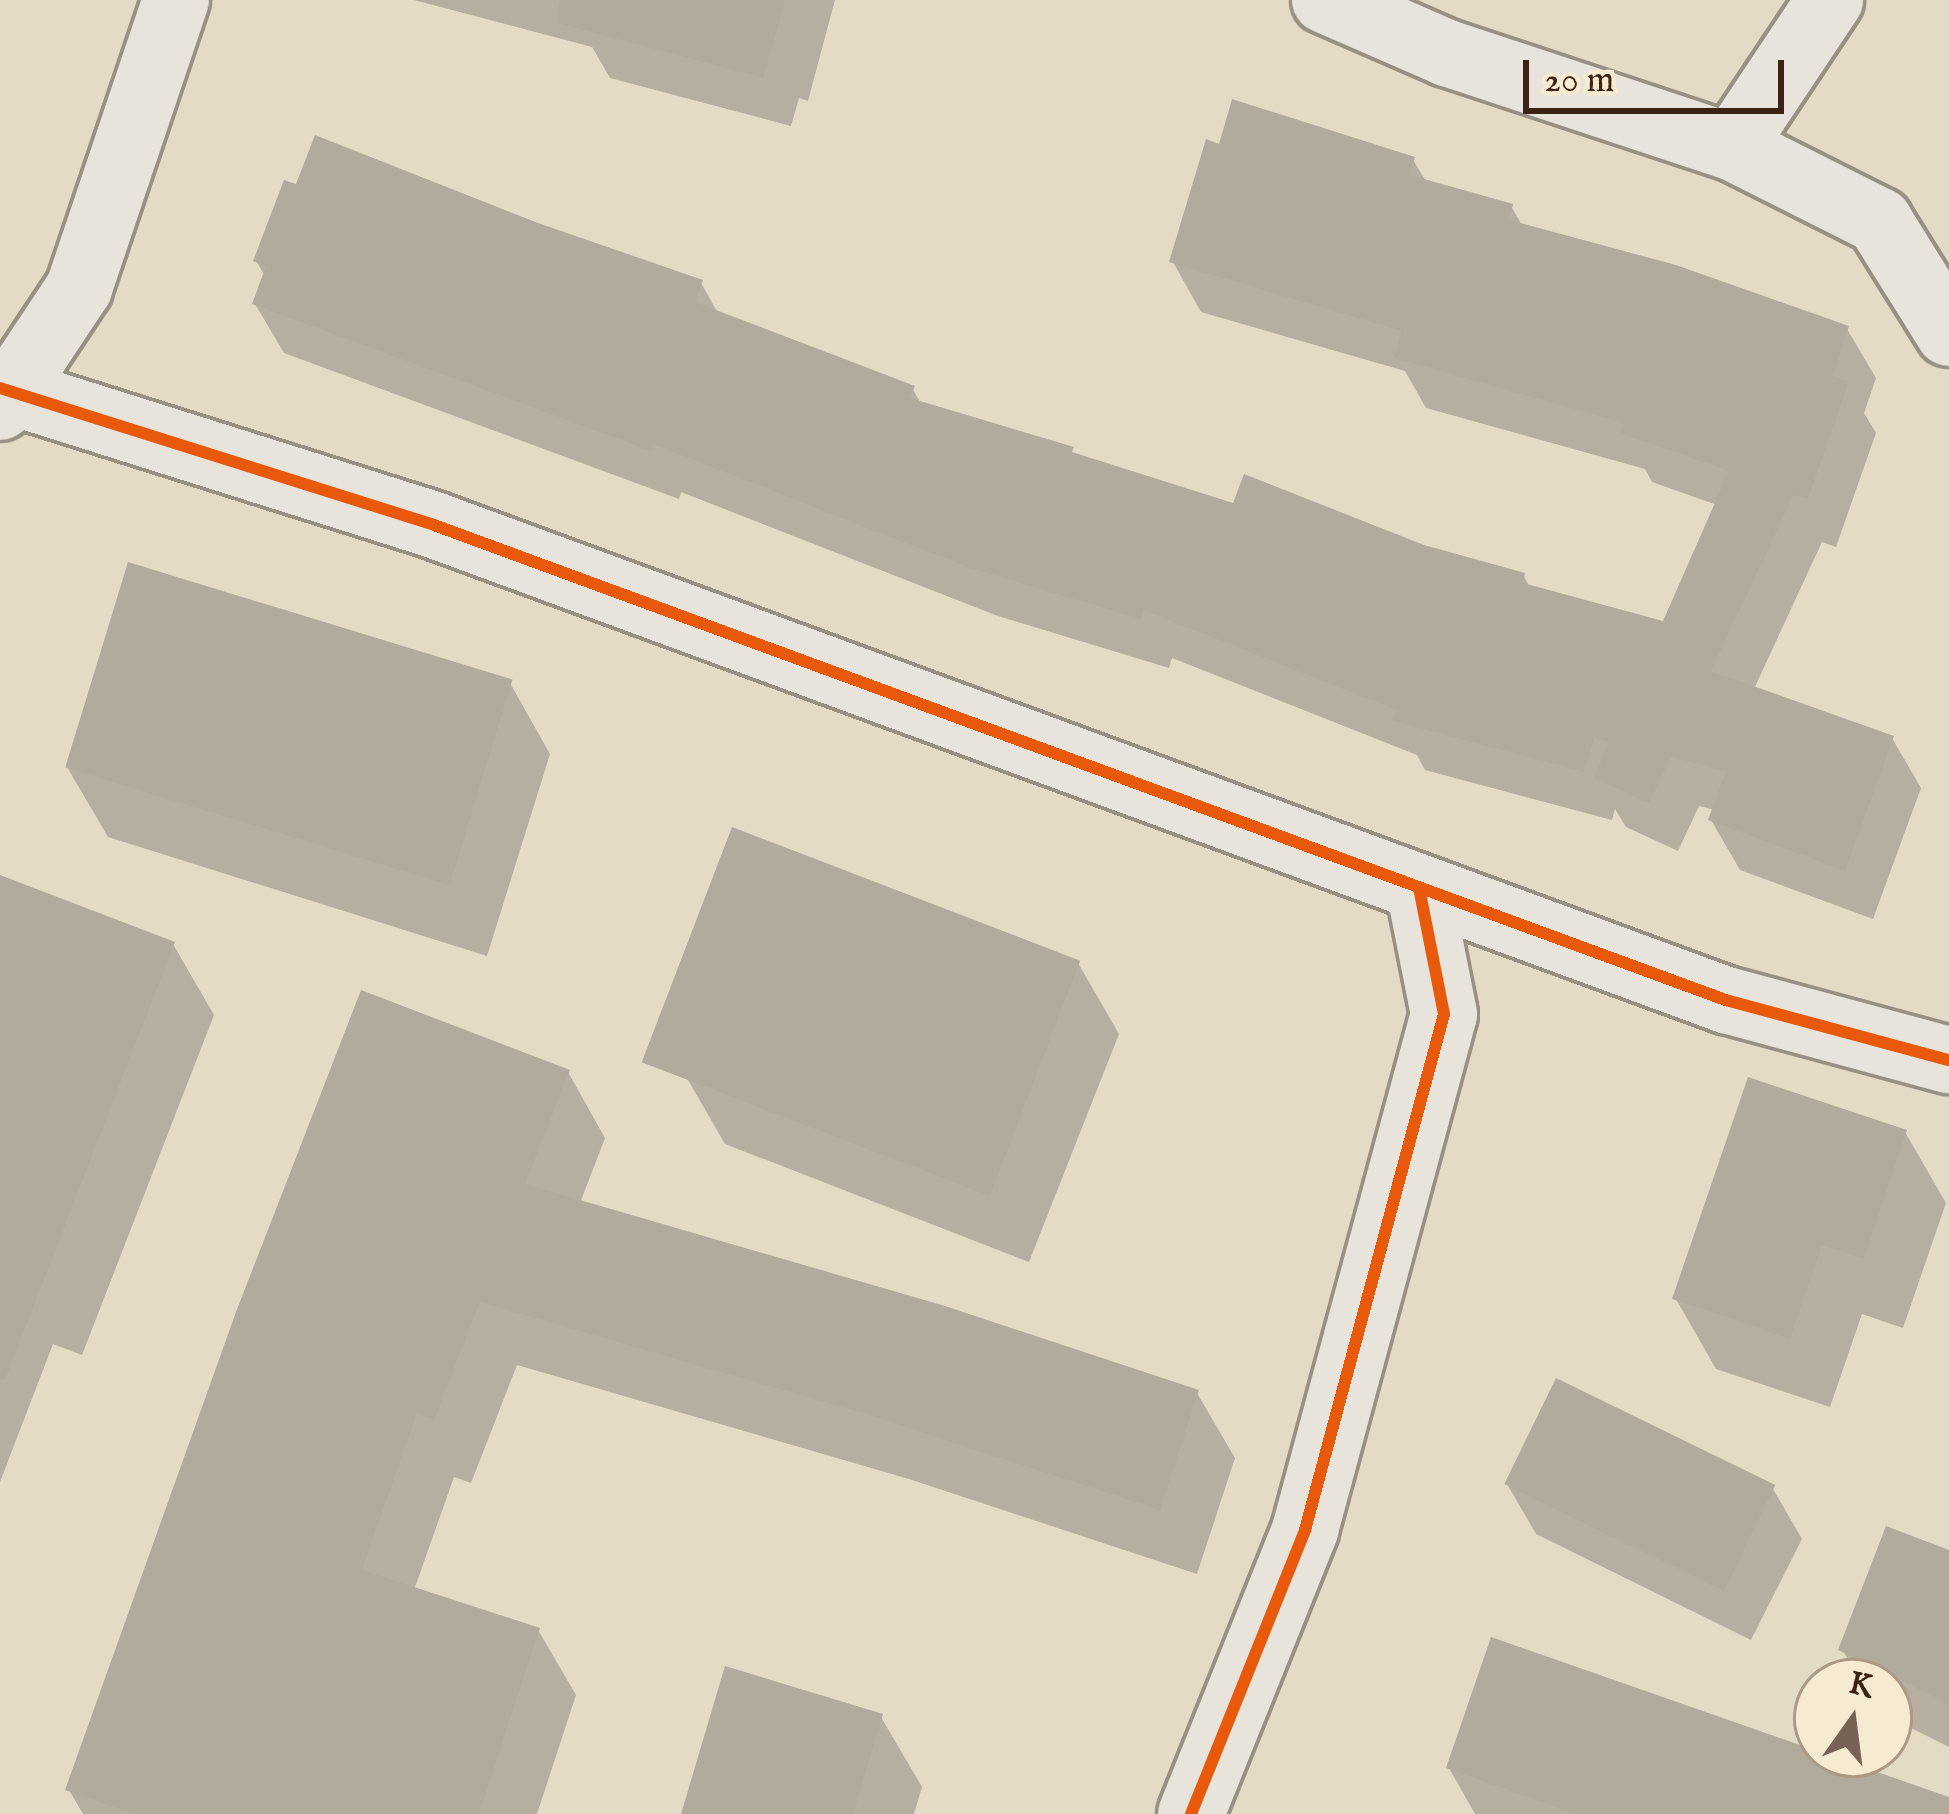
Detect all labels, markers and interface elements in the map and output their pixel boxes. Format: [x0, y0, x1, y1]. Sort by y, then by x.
scale bar [1529, 36, 1790, 110]
text: 20 m [1544, 58, 1614, 104]
north arrow [1793, 1658, 1913, 1778]
text: K [1844, 1663, 1878, 1709]

